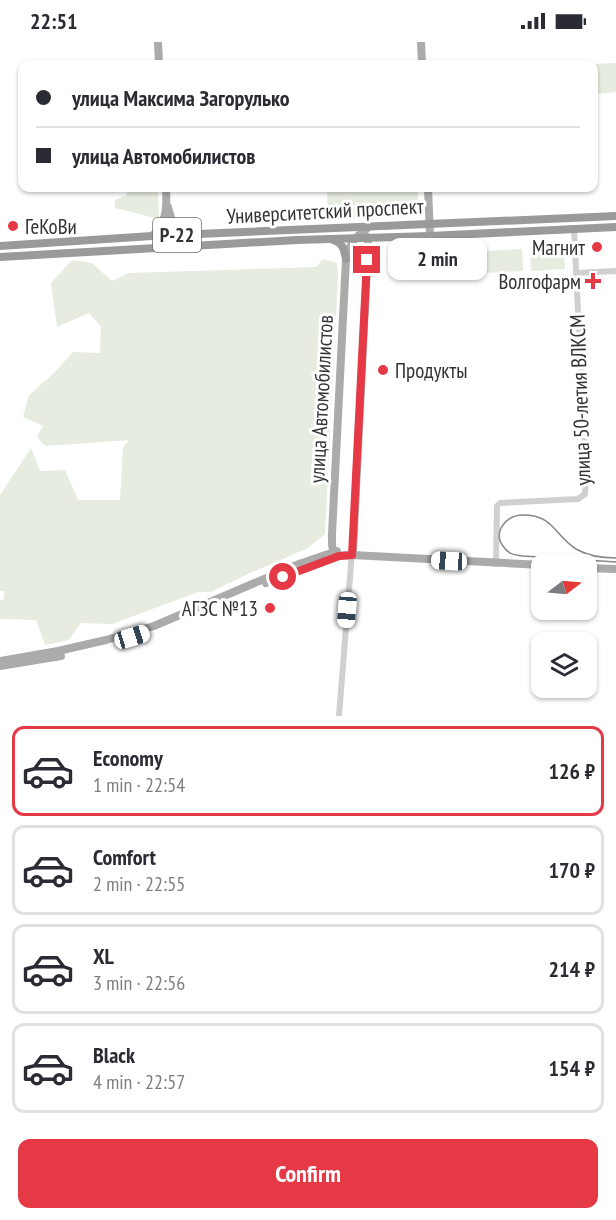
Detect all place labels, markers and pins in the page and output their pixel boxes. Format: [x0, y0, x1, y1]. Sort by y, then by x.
place label: ГеКоВи [25, 213, 77, 240]
marker: ГеКоВи [6, 219, 20, 233]
place label: Магнит [532, 234, 585, 261]
marker: Магнит [590, 240, 604, 254]
place label: Волгофарм [498, 268, 581, 295]
marker: Волгофарм [586, 274, 600, 288]
place label: Продукты [395, 357, 468, 384]
marker: Продукты [376, 363, 390, 377]
place label: АГЗС №13 [182, 595, 258, 622]
marker: АГЗС №13 [263, 601, 277, 615]

